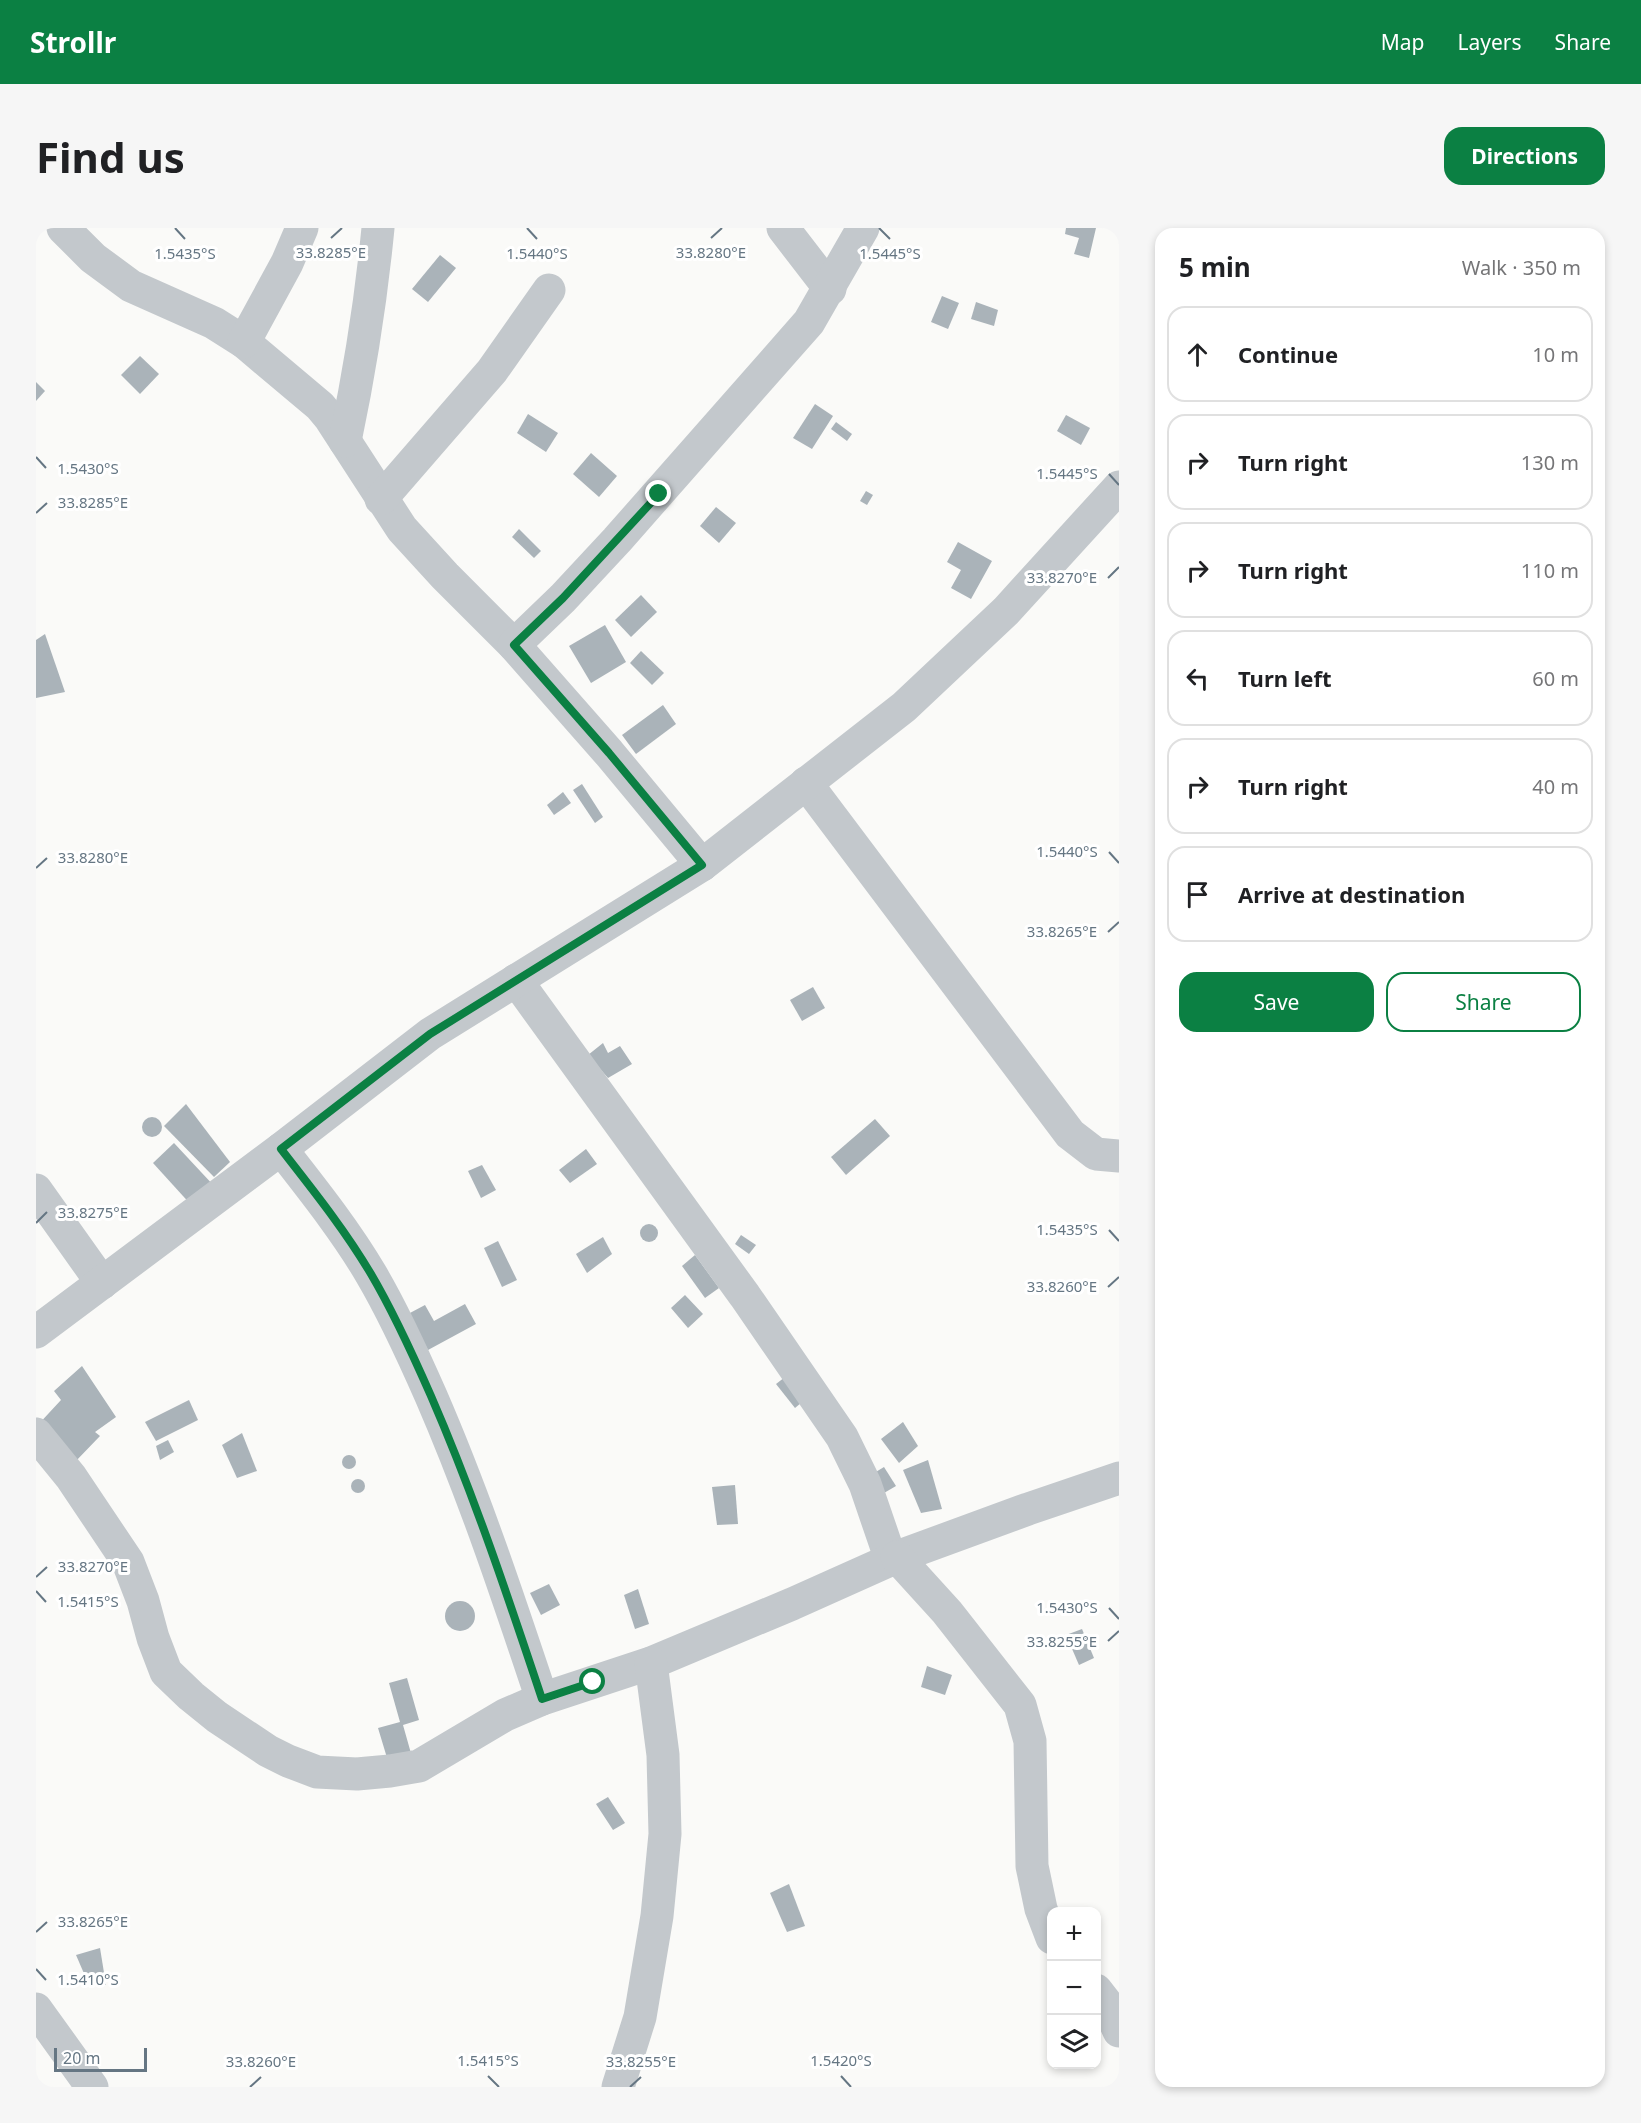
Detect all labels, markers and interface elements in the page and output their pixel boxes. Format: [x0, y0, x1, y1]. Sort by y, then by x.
text: Strollr [30, 23, 116, 61]
text: Map [1381, 28, 1425, 56]
text: Layers [1458, 28, 1522, 56]
text: Share [1555, 28, 1611, 56]
button: Directions [1444, 127, 1605, 185]
text: Find us [36, 128, 185, 185]
text: 33.8285°E [296, 242, 366, 262]
text: 33.8280°E [676, 242, 746, 262]
text: 1.5435°S [154, 243, 216, 263]
text: 1.5440°S [506, 243, 568, 263]
text: 1.5445°S [859, 243, 921, 263]
text: 5 min [1179, 249, 1251, 285]
text: Walk · 350 m [1462, 254, 1581, 281]
icon: ahead [1181, 338, 1214, 371]
text: Continue [1238, 339, 1338, 369]
text: 10 m [1532, 341, 1579, 368]
icon: right [1181, 446, 1214, 479]
text: Turn right [1238, 447, 1348, 477]
text: 130 m [1521, 449, 1579, 476]
text: 1.5430°S [57, 458, 119, 478]
text: 1.5445°S [1036, 463, 1098, 483]
route end [645, 480, 671, 506]
text: 33.8285°E [58, 492, 128, 512]
icon: right [1181, 554, 1214, 587]
text: Turn right [1238, 555, 1348, 585]
text: 110 m [1521, 557, 1579, 584]
text: 33.8270°E [1027, 567, 1097, 587]
icon: left [1181, 662, 1214, 695]
text: Turn left [1238, 663, 1332, 693]
text: 60 m [1532, 665, 1579, 692]
icon: right [1181, 770, 1214, 803]
text: Turn right [1238, 771, 1348, 801]
text: 40 m [1532, 773, 1579, 800]
text: 1.5440°S [1036, 841, 1098, 861]
text: 33.8280°E [58, 847, 128, 867]
icon: arrive [1181, 878, 1214, 911]
text: Arrive at destination [1238, 879, 1465, 909]
text: 33.8265°E [1027, 921, 1097, 941]
button: Save [1179, 972, 1374, 1032]
button: Share [1386, 972, 1581, 1032]
text: 33.8275°E [58, 1202, 128, 1222]
text: 1.5435°S [1036, 1219, 1098, 1239]
text: 33.8260°E [1027, 1276, 1097, 1296]
text: 33.8270°E [58, 1556, 128, 1576]
text: 1.5415°S [57, 1591, 119, 1611]
text: 1.5430°S [1036, 1597, 1098, 1617]
text: 33.8255°E [1027, 1631, 1097, 1651]
route start [579, 1668, 605, 1694]
map controls [1047, 1907, 1101, 2069]
button: + [1047, 1907, 1101, 1961]
text: 33.8265°E [58, 1911, 128, 1931]
button: − [1047, 1961, 1101, 2015]
text: 1.5410°S [57, 1969, 119, 1989]
button: layers [1047, 2015, 1101, 2069]
scale bar [54, 2045, 147, 2072]
text: 20 m [63, 2047, 100, 2069]
text: 1.5415°S [457, 2050, 519, 2070]
text: 1.5420°S [810, 2050, 872, 2070]
text: 33.8260°E [226, 2051, 296, 2071]
text: 33.8255°E [606, 2051, 676, 2071]

